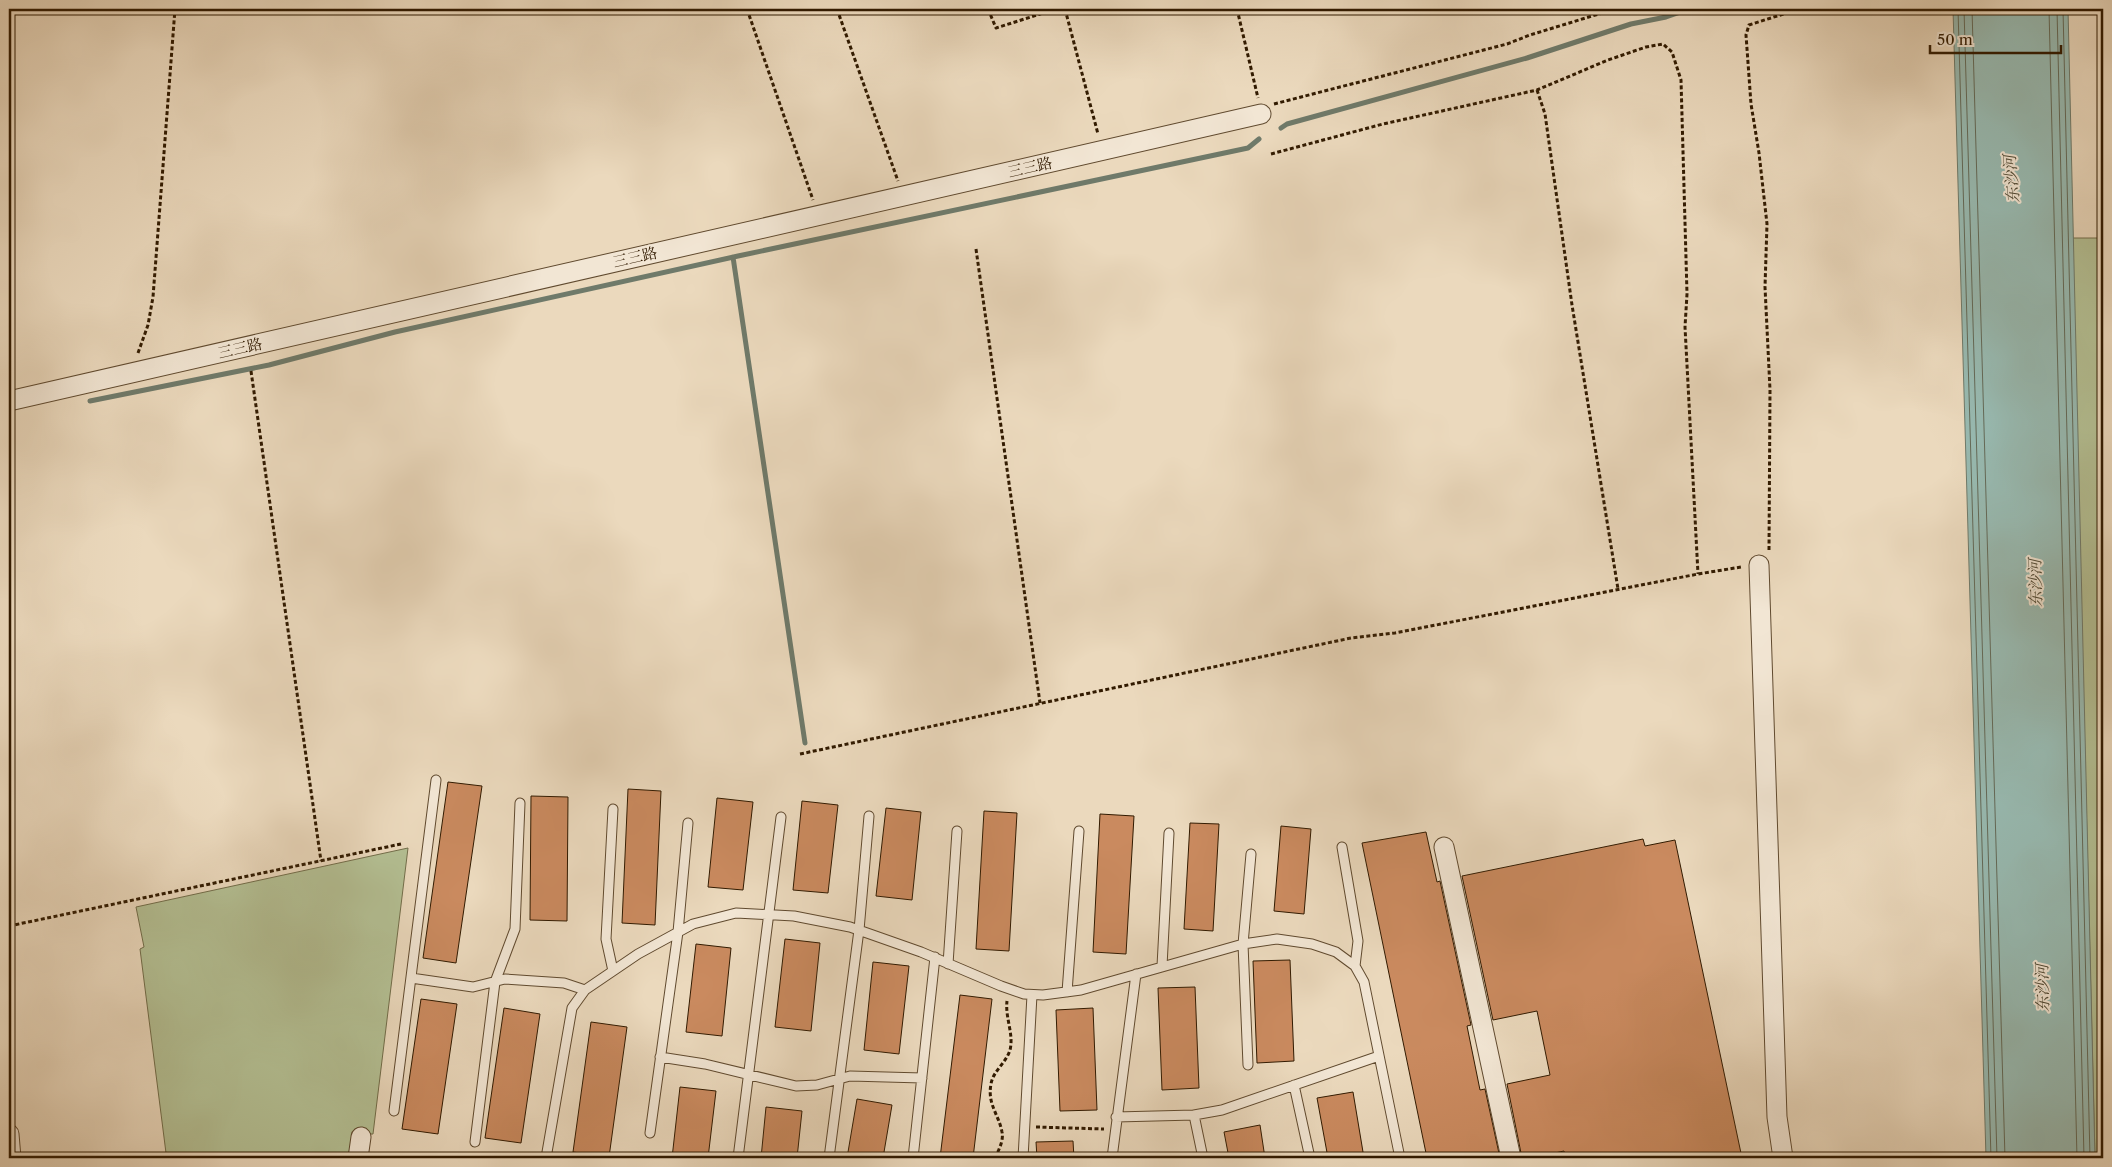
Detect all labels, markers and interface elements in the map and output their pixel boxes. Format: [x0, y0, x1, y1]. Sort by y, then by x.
scale bar [1930, 22, 2061, 54]
text: 50 m [1937, 30, 1973, 49]
water label: 东沙河 [1999, 151, 2023, 204]
street label: 三三路 [1006, 153, 1054, 181]
street label: 三三路 [611, 243, 659, 271]
street label: 三三路 [216, 334, 264, 362]
water label: 东沙河 [2025, 556, 2045, 607]
water label: 东沙河 [2032, 961, 2052, 1012]

